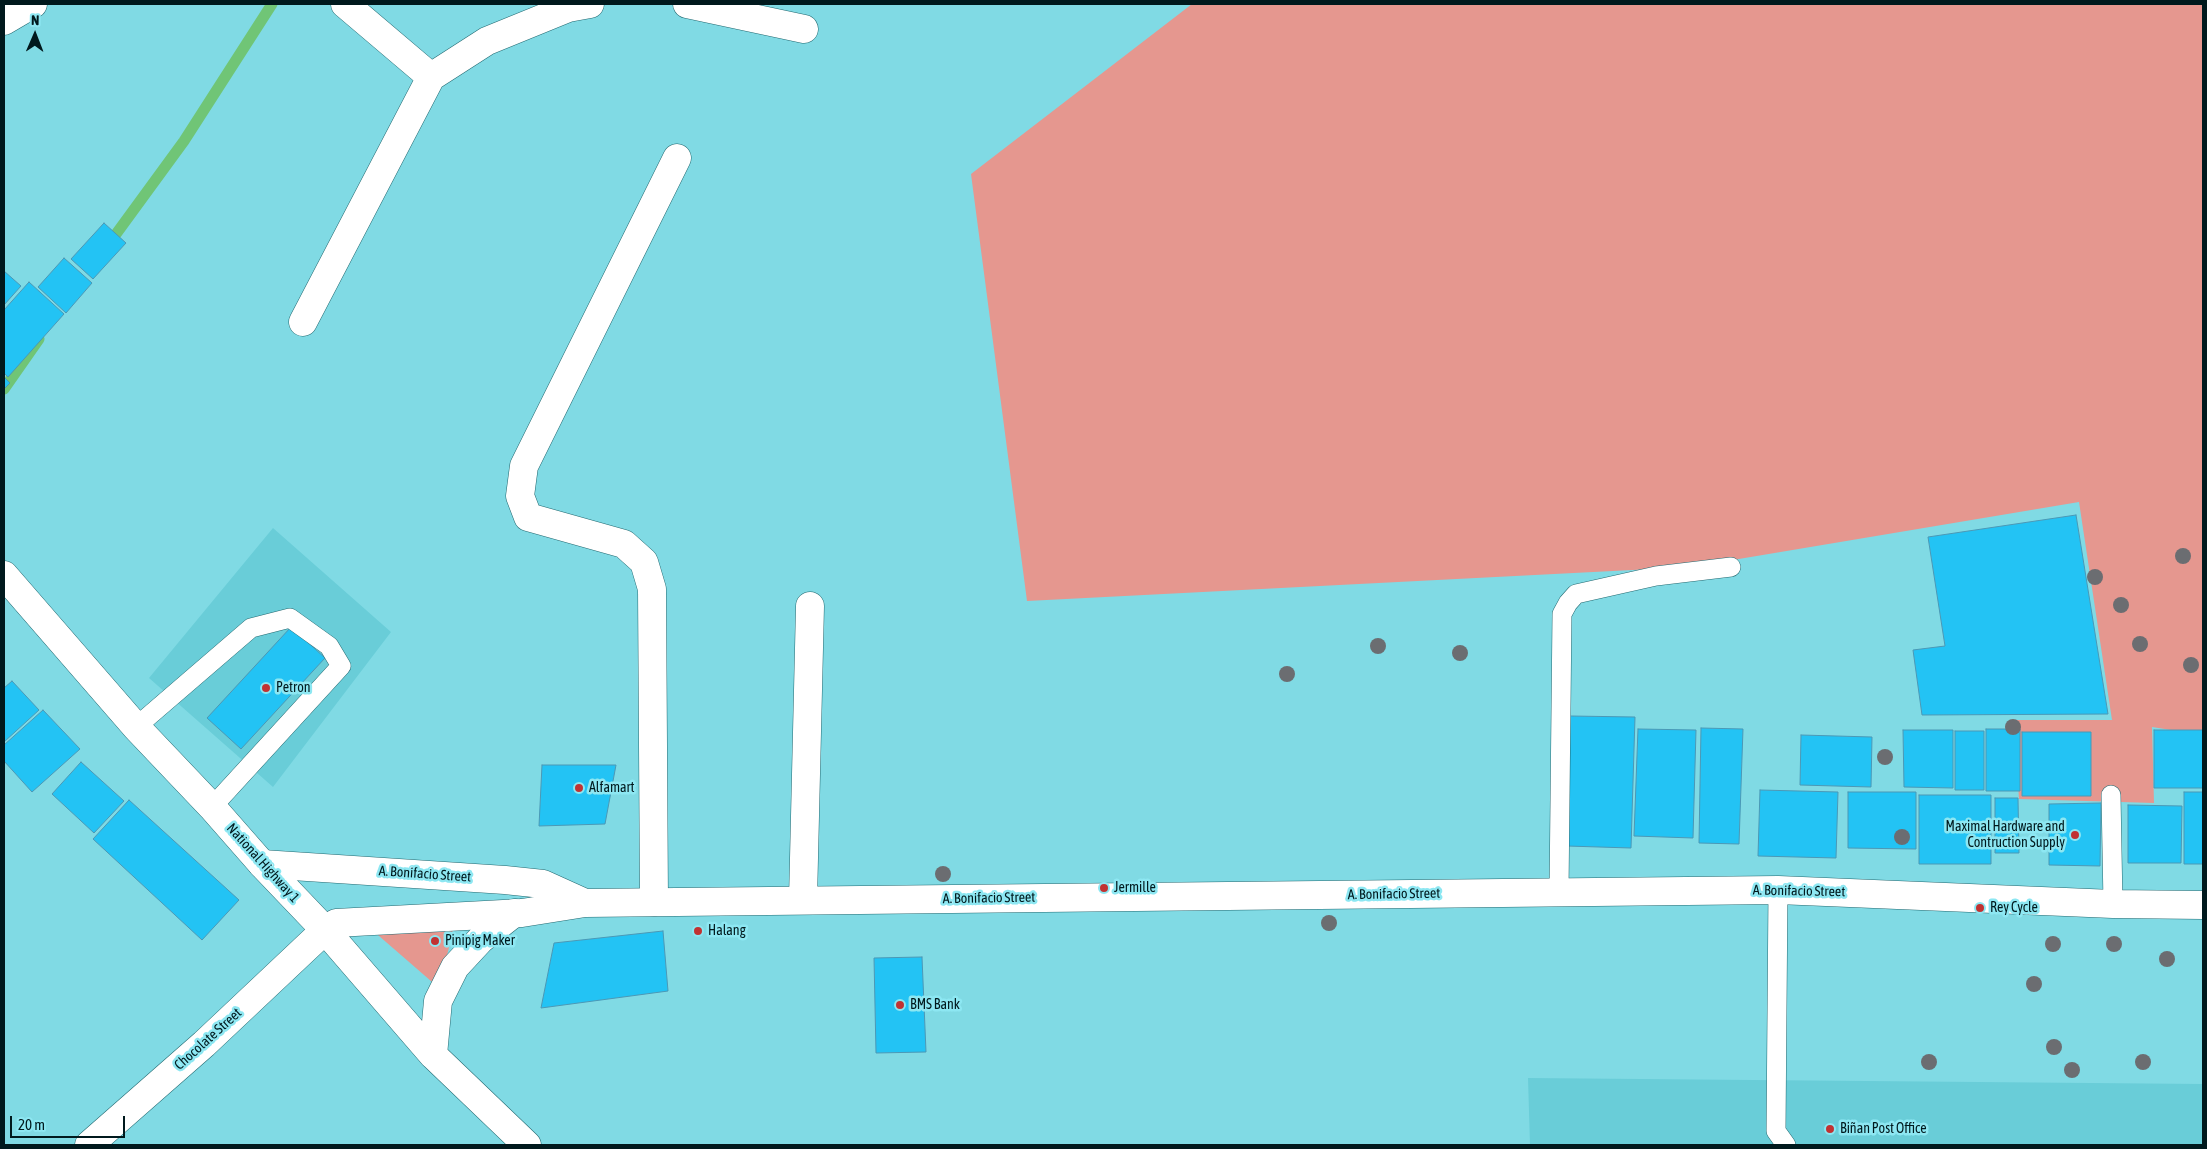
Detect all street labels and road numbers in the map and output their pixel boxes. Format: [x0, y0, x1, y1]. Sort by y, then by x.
street label: National Highway 1 [223, 820, 303, 906]
street label: A. Bonifacio Street [378, 862, 472, 886]
street label: A. Bonifacio Street [1753, 882, 1845, 900]
street label: A. Bonifacio Street [1348, 885, 1440, 903]
street label: A. Bonifacio Street [943, 889, 1035, 907]
street label: Chocolate Street [171, 1004, 245, 1074]

